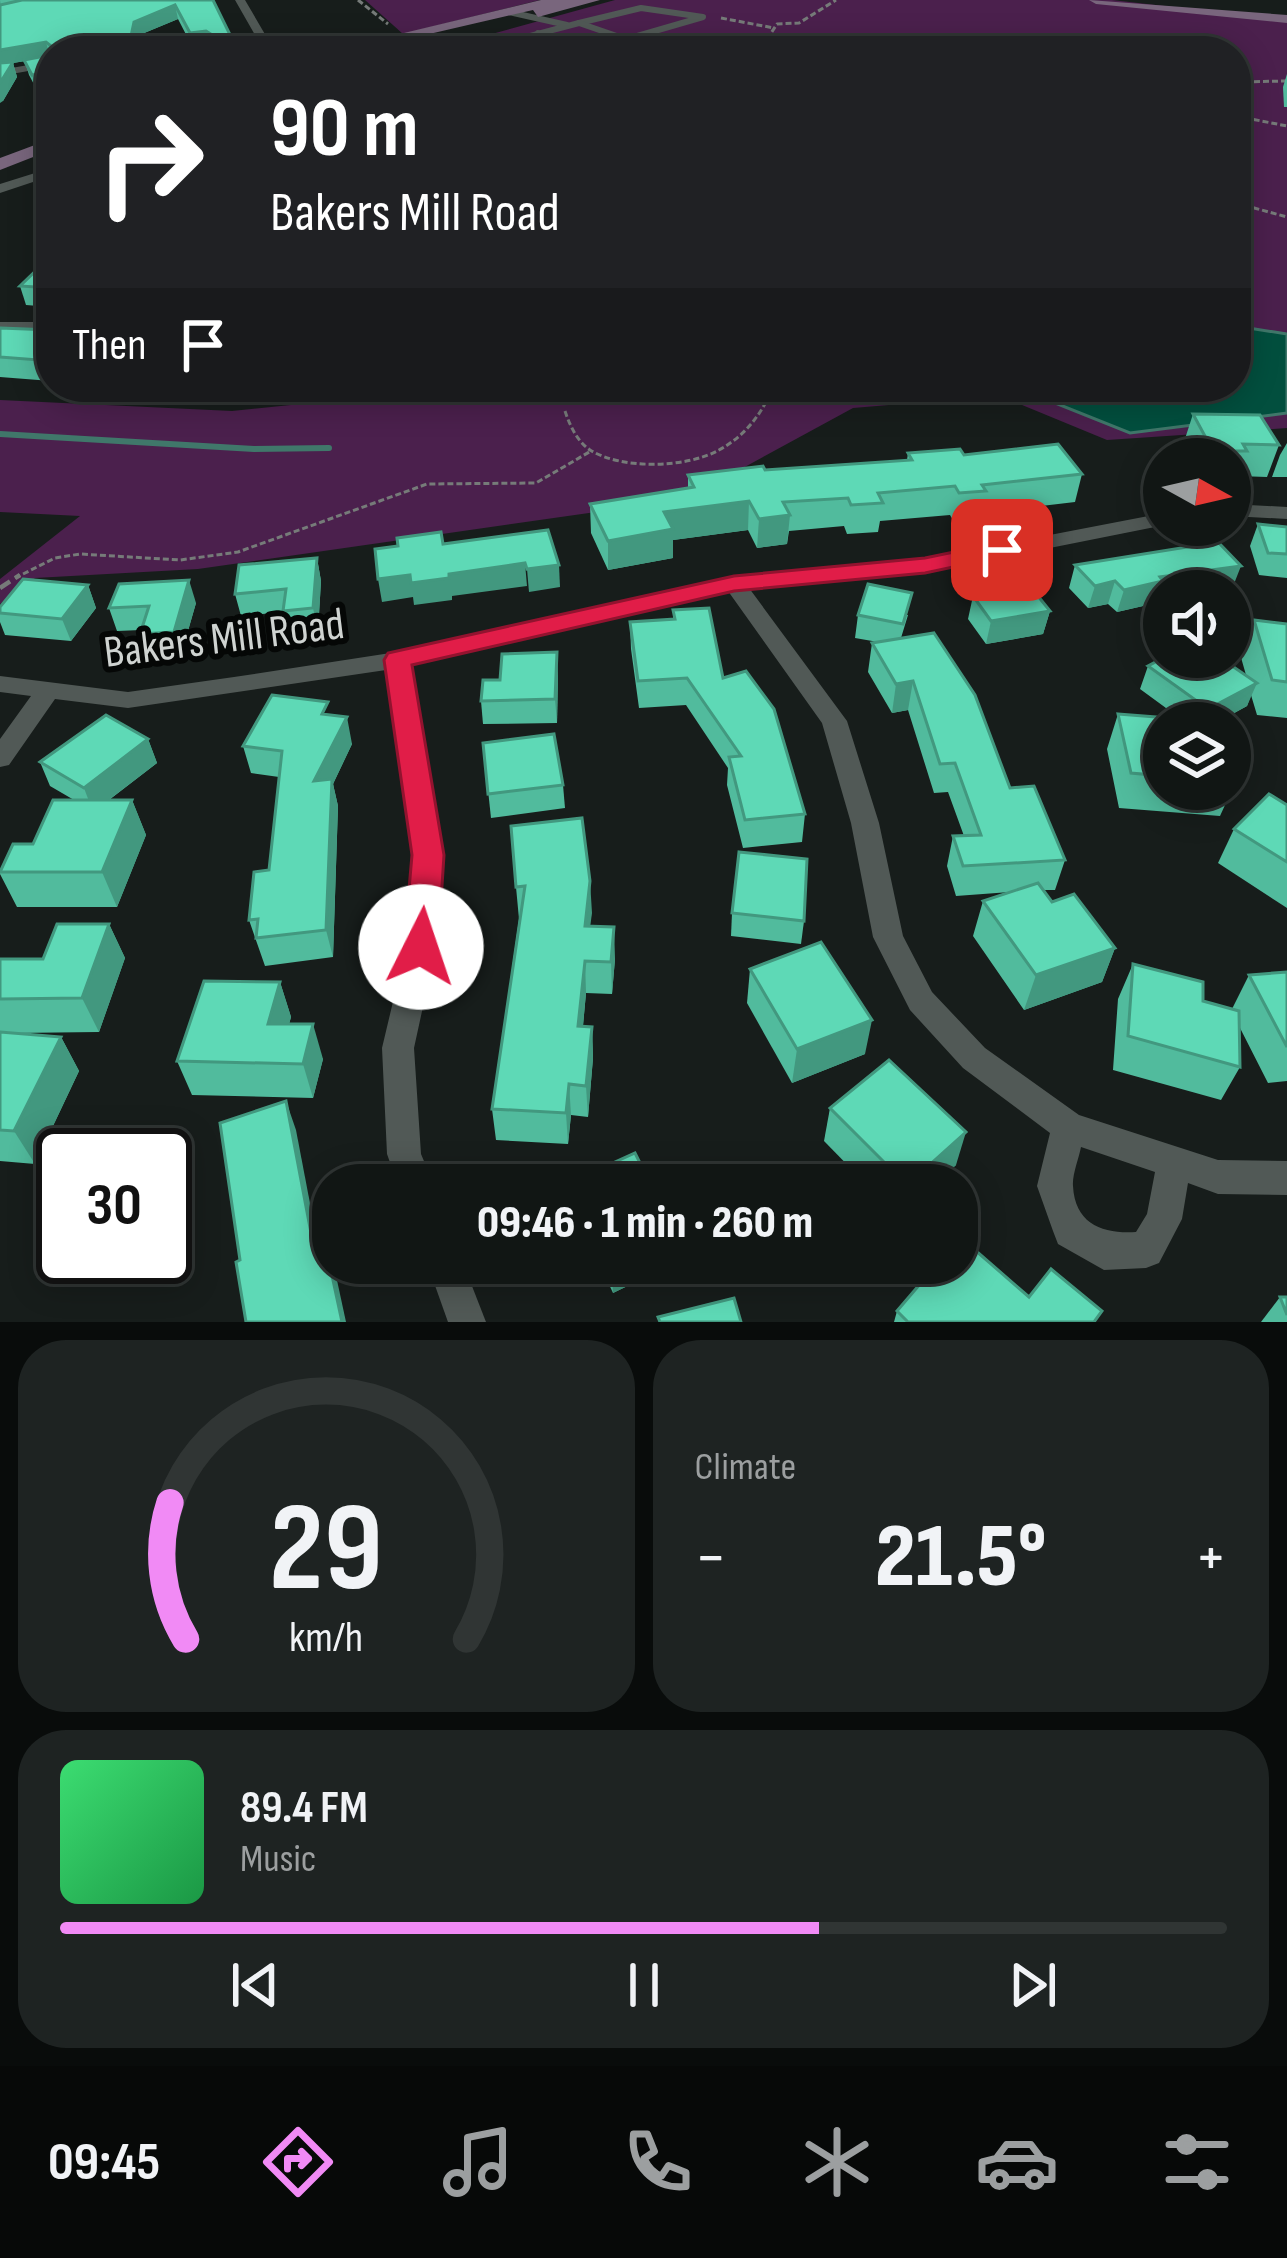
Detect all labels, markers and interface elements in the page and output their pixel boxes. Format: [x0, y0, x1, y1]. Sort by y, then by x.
text: 90 m [270, 79, 419, 180]
icon: right [72, 84, 228, 240]
text: Bakers Mill Road [270, 181, 560, 246]
icon: arrive [170, 312, 236, 378]
text: Then [72, 318, 146, 373]
north arrow [1143, 438, 1251, 546]
map controls [1143, 438, 1251, 810]
pin [951, 499, 1053, 601]
icon: arrive [969, 517, 1035, 583]
button: sound [1143, 570, 1251, 678]
street label: Bakers Mill Road [101, 597, 347, 681]
button: layers [1143, 702, 1251, 810]
position arrow [358, 884, 484, 1010]
speed limit sign: 30 [36, 1128, 192, 1284]
text: 09:46 · 1 min · 260 m [477, 1196, 813, 1251]
text: Climate [695, 1444, 796, 1491]
text: 29 [269, 1476, 383, 1625]
text: 21.5° [875, 1504, 1046, 1612]
text: − [695, 1519, 727, 1598]
text: + [1195, 1519, 1227, 1598]
text: km/h [289, 1612, 363, 1664]
text: 89.4 FM [240, 1781, 368, 1836]
text: Music [240, 1836, 316, 1883]
icon: previous [222, 1952, 288, 2018]
icon: pause [611, 1952, 677, 2018]
icon: next [1000, 1952, 1066, 2018]
icon: directions [256, 2120, 340, 2204]
icon: music [436, 2120, 520, 2204]
icon: phone [616, 2120, 700, 2204]
icon: climate [795, 2120, 879, 2204]
icon: car [975, 2120, 1059, 2204]
icon: filters [1155, 2120, 1239, 2204]
text: 09:45 [48, 2130, 160, 2195]

